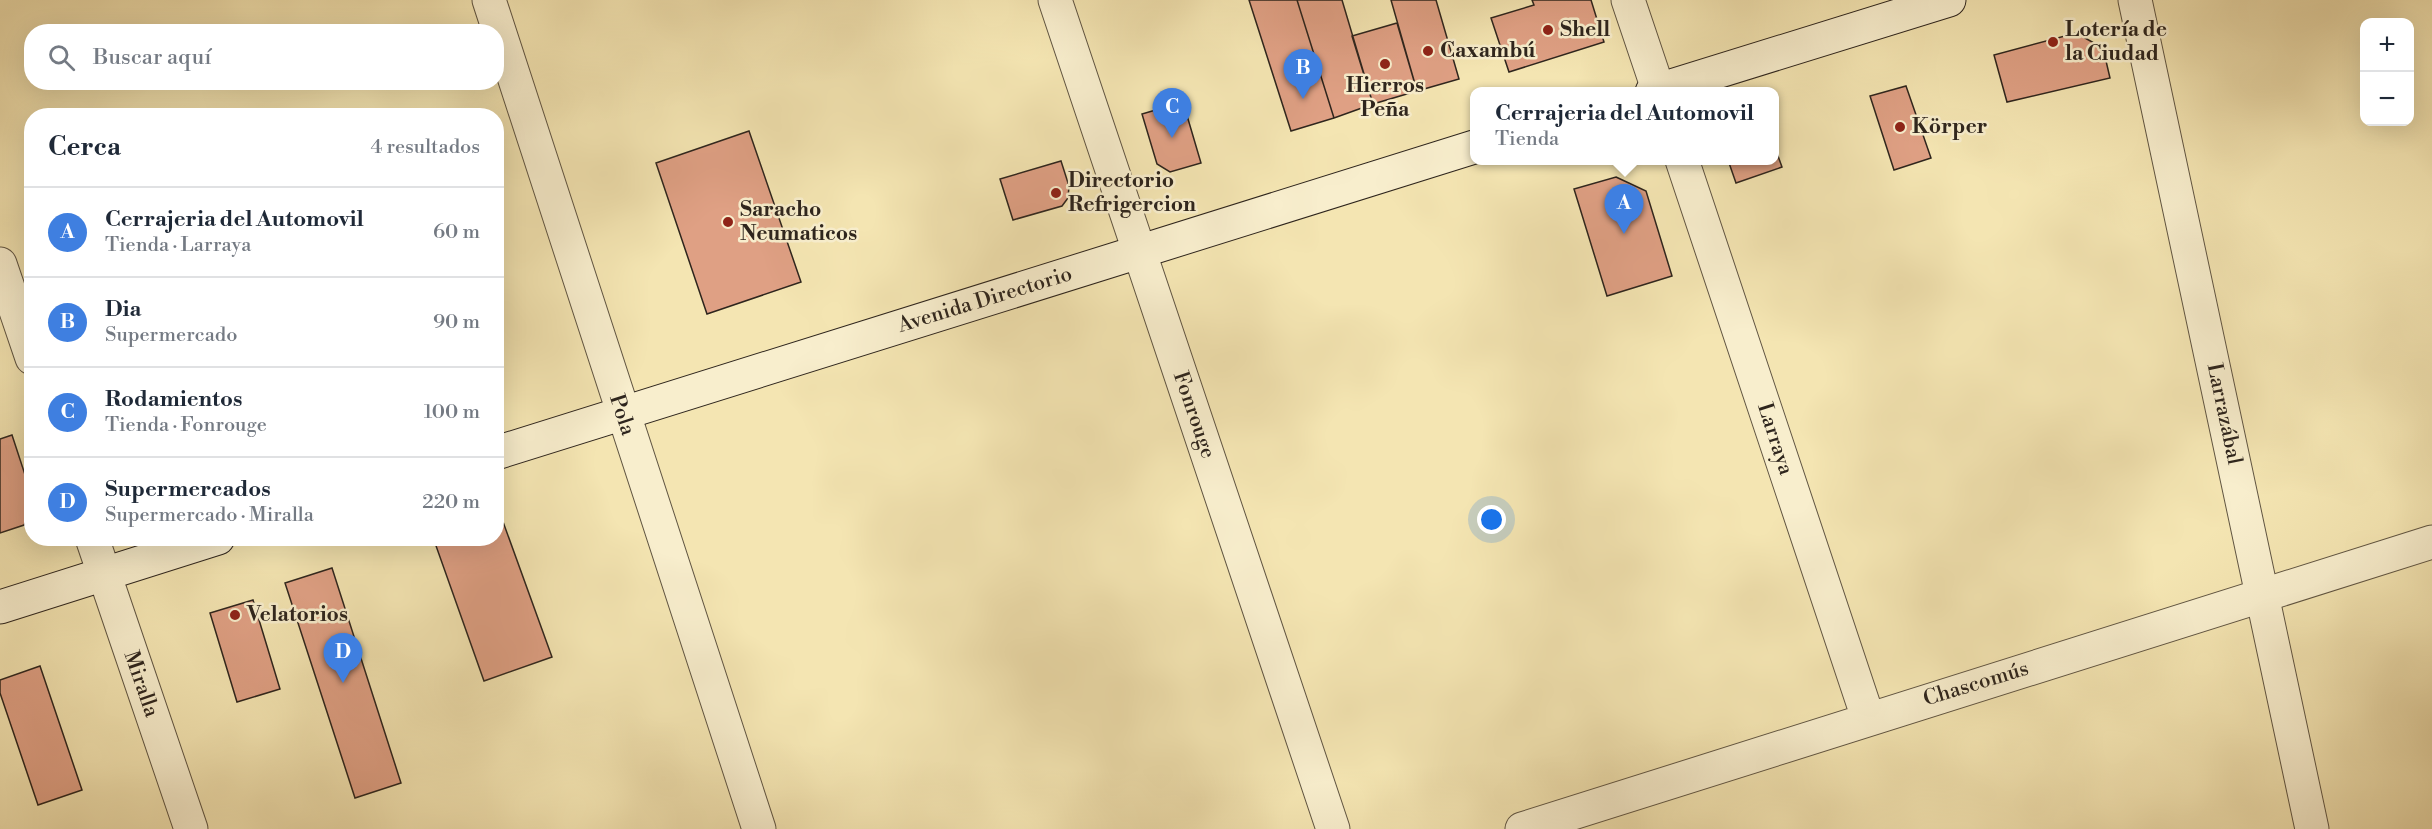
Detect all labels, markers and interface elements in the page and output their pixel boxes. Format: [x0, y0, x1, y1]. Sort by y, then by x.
place label: Shell [1560, 17, 1610, 43]
place label: Lotería de la Ciudad [2065, 17, 2167, 67]
map controls [2360, 18, 2414, 126]
button: + [2360, 18, 2414, 72]
marker: Shell [1541, 23, 1555, 37]
search box [24, 24, 504, 90]
marker: Lotería de la Ciudad [2046, 35, 2060, 49]
place label: Caxambú [1440, 38, 1535, 64]
icon: search [45, 41, 78, 74]
text: Buscar aquí [93, 44, 211, 71]
marker: Caxambú [1421, 44, 1435, 58]
pin: B [1284, 50, 1322, 99]
marker: Hierros Peña [1378, 57, 1392, 71]
button: − [2360, 72, 2414, 126]
place label: Hierros Peña [1346, 73, 1424, 123]
popup [1470, 87, 1779, 165]
pin: C [1152, 88, 1192, 138]
text: Cerrajeria del Automovil [1495, 100, 1754, 127]
place label: Körper [1912, 114, 1987, 140]
marker: Körper [1893, 120, 1907, 134]
text: Tienda [1495, 127, 1559, 152]
text: Cerca [48, 131, 121, 163]
text: 4 resultados [370, 135, 480, 160]
place label: Directorio Refrigercion [1068, 168, 1196, 218]
pin: A [1604, 184, 1644, 234]
marker: Directorio Refrigercion [1049, 186, 1063, 200]
place label: Saracho Neumaticos [740, 197, 857, 247]
text: Cerrajeria del Automovil [105, 206, 364, 233]
marker: Saracho Neumaticos [721, 215, 735, 229]
text: A [60, 220, 75, 245]
text: 60 m [433, 220, 480, 245]
text: Tienda · Larraya [105, 233, 251, 258]
street label: Avenida Directorio [894, 261, 1075, 339]
text: Dia [105, 296, 141, 323]
text: B [60, 310, 75, 335]
text: 90 m [433, 310, 480, 335]
text: Supermercado [105, 323, 237, 348]
street label: Larrazábal [2201, 361, 2247, 467]
street label: Fonrouge [1167, 368, 1221, 462]
text: Rodamientos [105, 386, 242, 413]
street label: Pola [603, 391, 641, 439]
text: C [60, 400, 75, 425]
text: 100 m [424, 400, 480, 425]
street label: Larraya [1751, 400, 1799, 479]
text: Tienda · Fonrouge [105, 413, 267, 438]
text: Supermercados [105, 476, 271, 503]
text: D [60, 490, 75, 515]
text: 220 m [422, 490, 480, 515]
text: Supermercado · Miralla [105, 503, 314, 528]
your location [1477, 505, 1506, 534]
place label: Velatorios [246, 602, 348, 628]
marker: Velatorios [228, 608, 242, 622]
pin: D [324, 634, 362, 683]
street label: Miralla [118, 648, 165, 721]
street label: Chascomús [1920, 656, 2032, 712]

